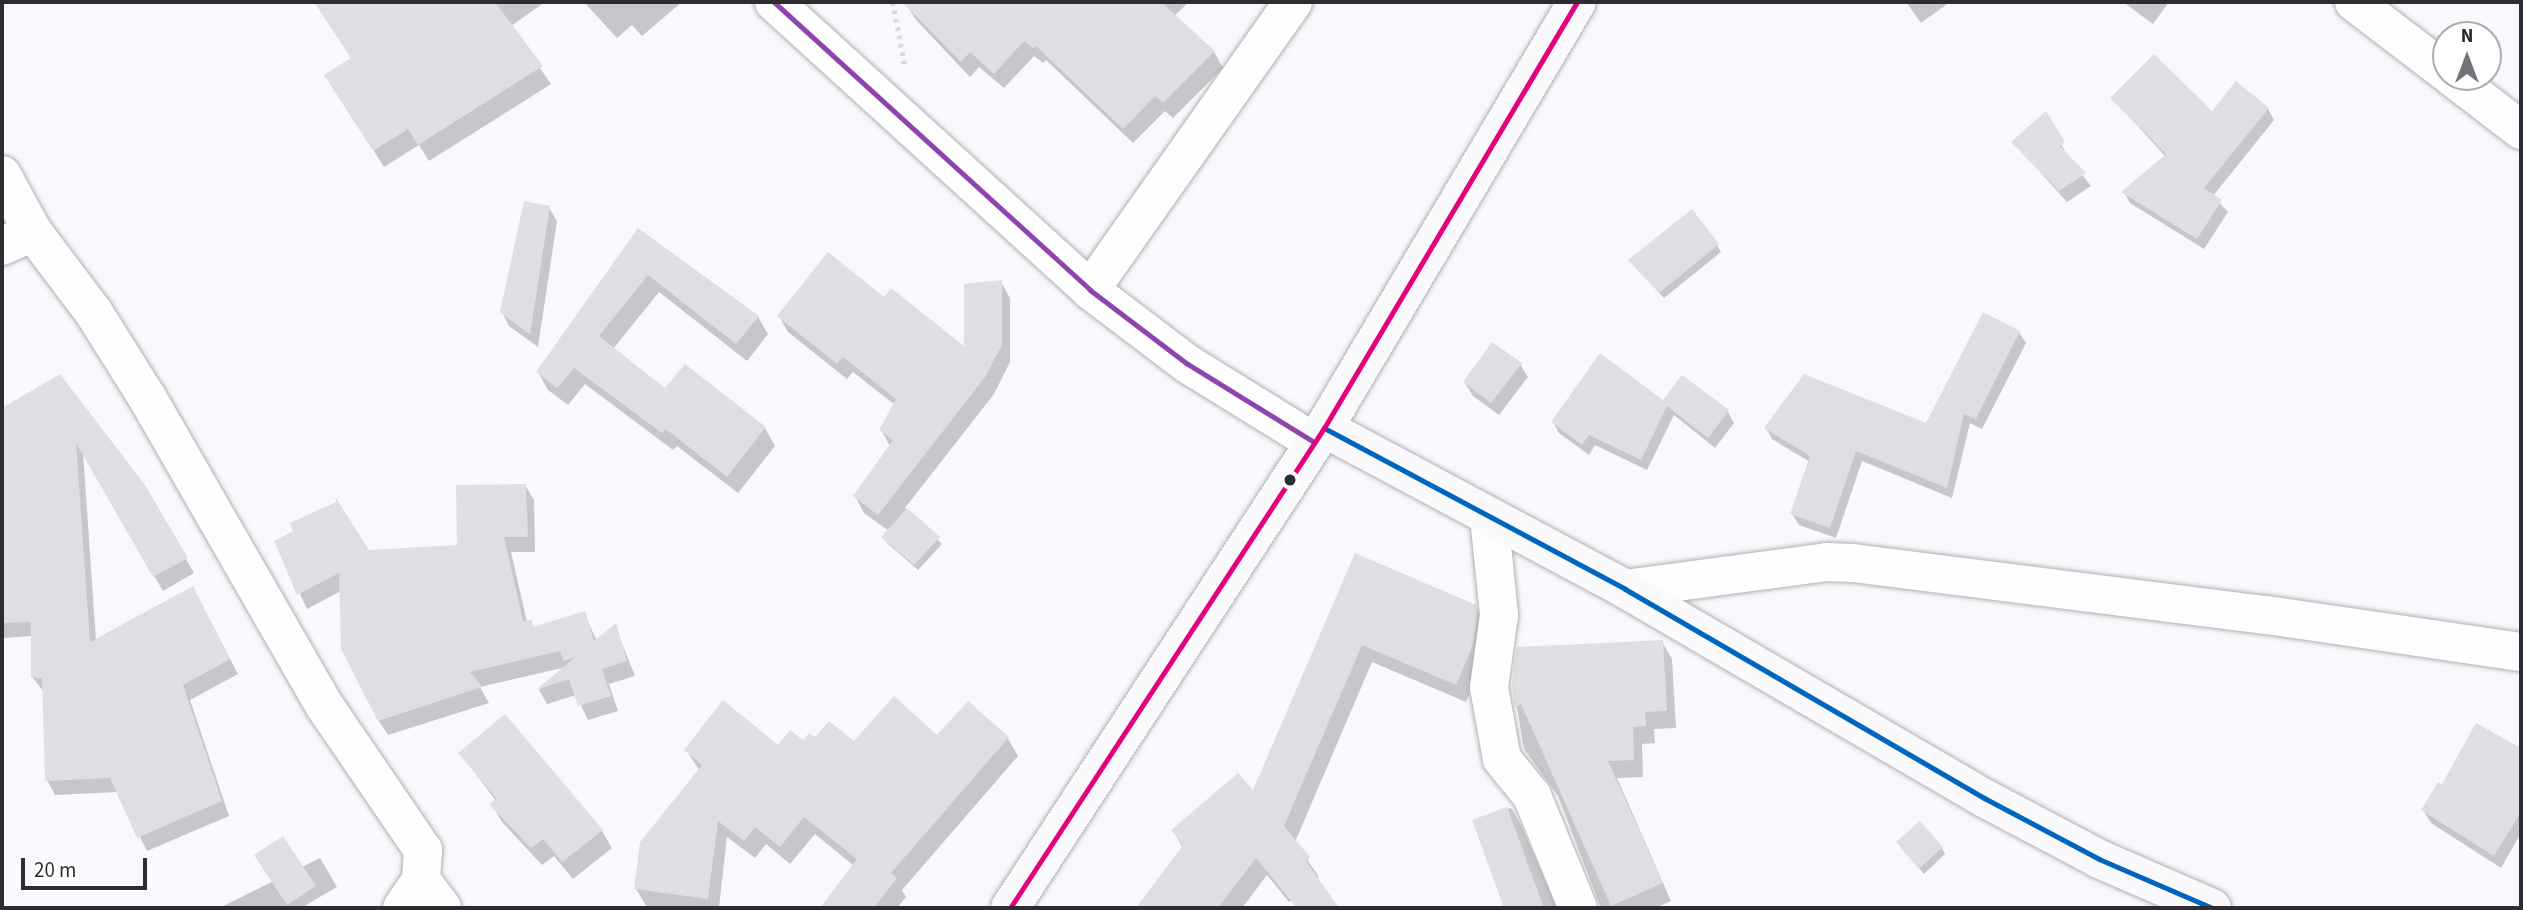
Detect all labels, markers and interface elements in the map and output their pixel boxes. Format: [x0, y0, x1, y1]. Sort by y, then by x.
north arrow [2432, 21, 2502, 91]
text: N [2461, 23, 2473, 50]
unlabelled marker [1283, 473, 1297, 487]
scale bar [24, 844, 150, 888]
text: 20 m [34, 855, 76, 885]

